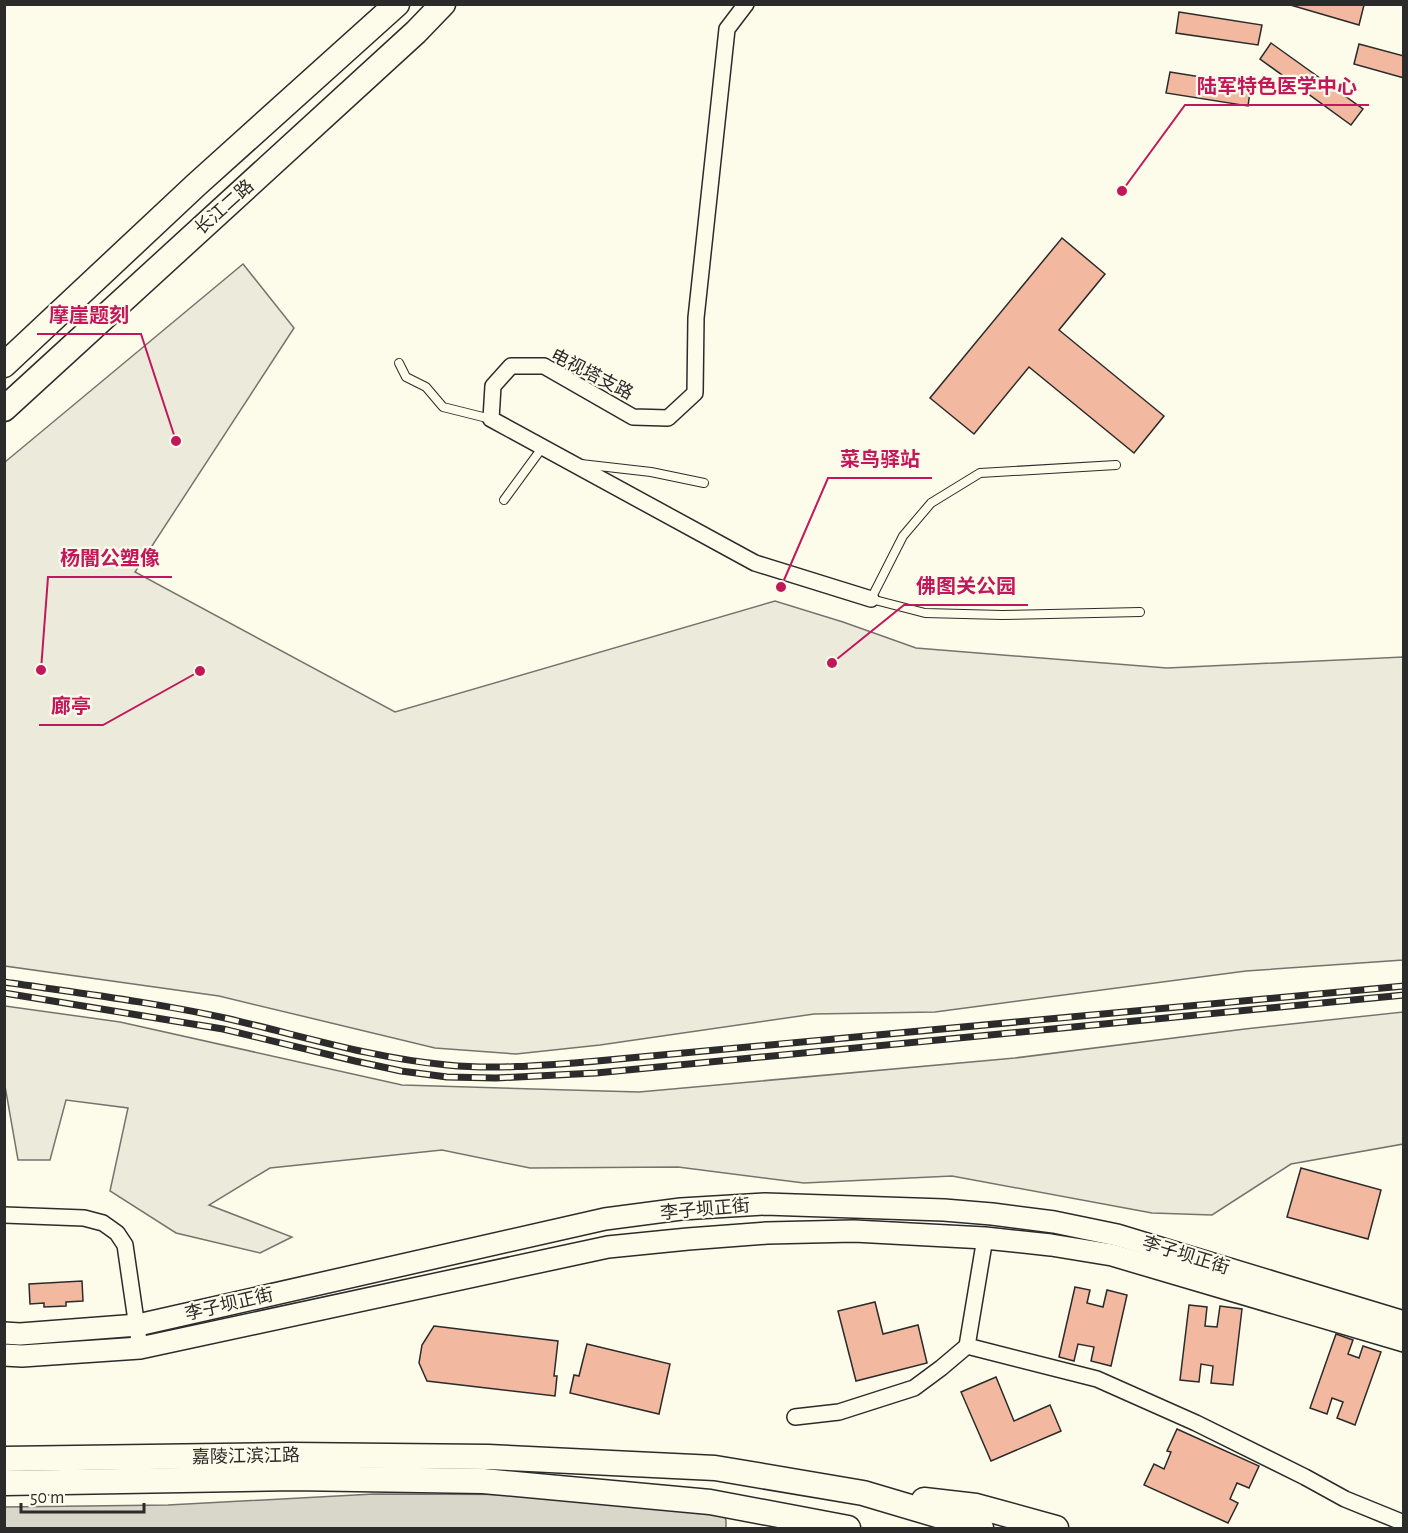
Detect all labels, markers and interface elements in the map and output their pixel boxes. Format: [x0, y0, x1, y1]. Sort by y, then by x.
callout: 陆军特色医学中心 [1185, 67, 1369, 105]
text: 陆军特色医学中心 [1197, 75, 1357, 97]
street label: 长江二路 [191, 175, 257, 239]
callout: 摩崖题刻 [37, 296, 141, 334]
text: 摩崖题刻 [49, 304, 129, 326]
street label: 电视塔支路 [547, 345, 637, 403]
callout: 菜鸟驿站 [828, 440, 932, 478]
text: 菜鸟驿站 [840, 449, 920, 470]
callout: 杨闇公塑像 [48, 539, 172, 577]
text: 杨闇公塑像 [60, 547, 160, 569]
callout: 佛图关公园 [904, 567, 1028, 605]
text: 佛图关公园 [916, 575, 1016, 597]
callout: 廊亭 [39, 687, 103, 725]
text: 廊亭 [51, 695, 91, 717]
street label: 李子坝正街 [659, 1195, 751, 1223]
street label: 李子坝正街 [1140, 1232, 1232, 1278]
street label: 李子坝正街 [183, 1284, 275, 1324]
street label: 嘉陵江滨江路 [192, 1445, 300, 1467]
scale bar [21, 1476, 144, 1514]
text: 50 m [30, 1489, 64, 1507]

